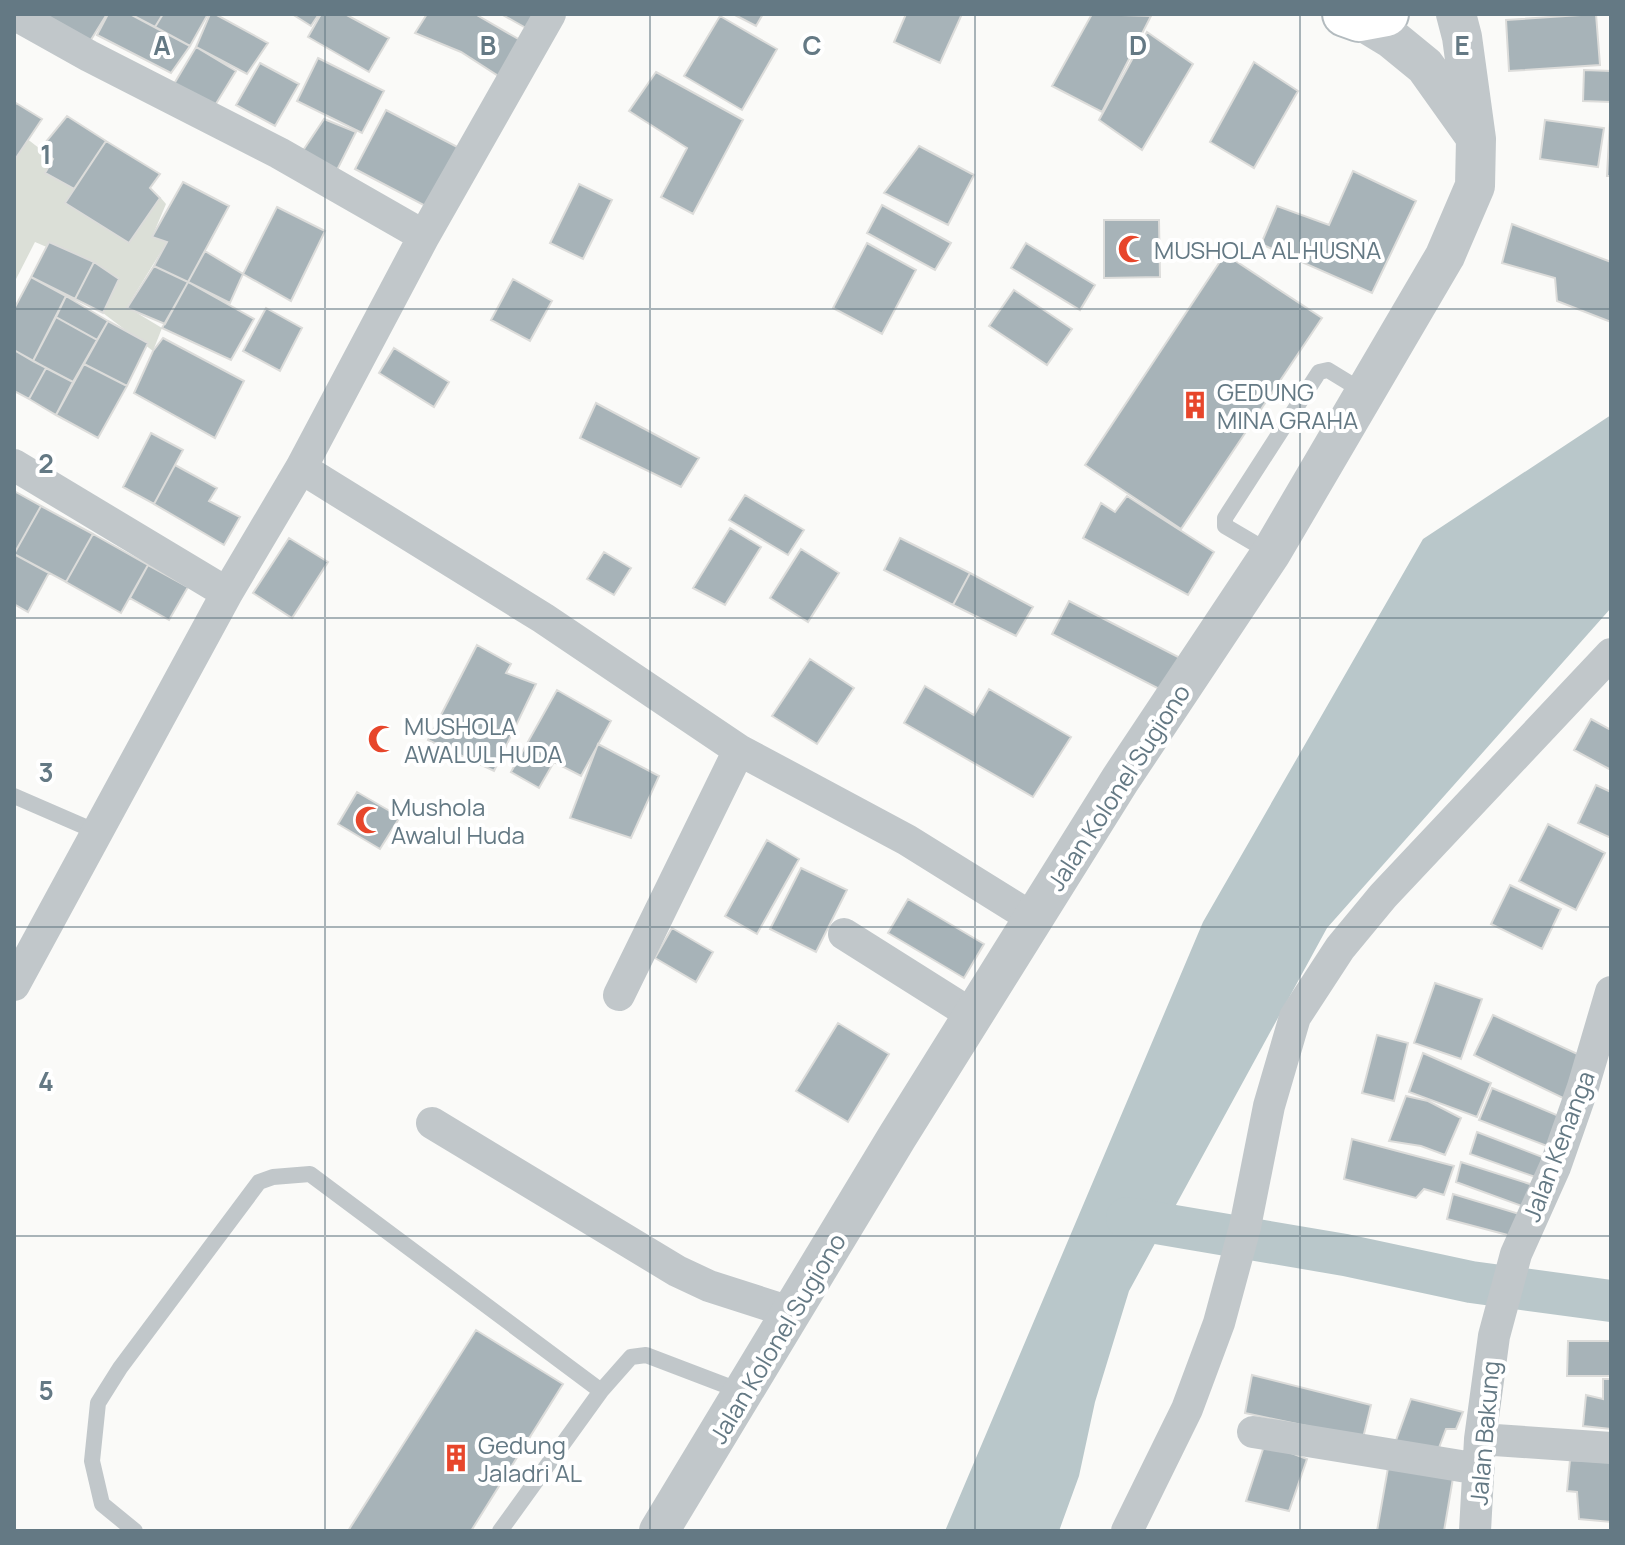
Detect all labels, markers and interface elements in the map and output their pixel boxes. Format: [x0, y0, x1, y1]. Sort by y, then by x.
text: A [153, 27, 171, 63]
text: B [480, 27, 496, 63]
text: C [802, 27, 822, 63]
text: D [1129, 27, 1147, 63]
text: E [1454, 27, 1470, 63]
text: 1 [40, 136, 52, 172]
place label: MUSHOLA AL HUSNA [1154, 233, 1381, 266]
mosque icon: MUSHOLA AL HUSNA [1117, 234, 1147, 264]
place label: GEDUNG MINA GRAHA [1217, 375, 1358, 436]
building icon: GEDUNG MINA GRAHA [1180, 390, 1210, 420]
text: 2 [38, 445, 54, 481]
street label: Jalan Kolonel Sugiono [1039, 677, 1197, 897]
place label: MUSHOLA AWALUL HUDA [404, 709, 563, 770]
mosque icon: MUSHOLA AWALUL HUDA [367, 724, 397, 754]
text: 3 [38, 754, 54, 790]
place label: Mushola Awalul Huda [391, 790, 525, 851]
mosque icon: Mushola Awalul Huda [354, 805, 384, 835]
text: 4 [38, 1063, 54, 1099]
street label: Jalan Kenanga [1514, 1066, 1602, 1226]
street label: Jalan Kolonel Sugiono [701, 1227, 853, 1449]
street label: Jalan Bakung [1461, 1359, 1507, 1507]
text: 5 [38, 1372, 54, 1408]
place label: Gedung Jaladri AL [478, 1428, 582, 1489]
building icon: Gedung Jaladri AL [441, 1443, 471, 1473]

